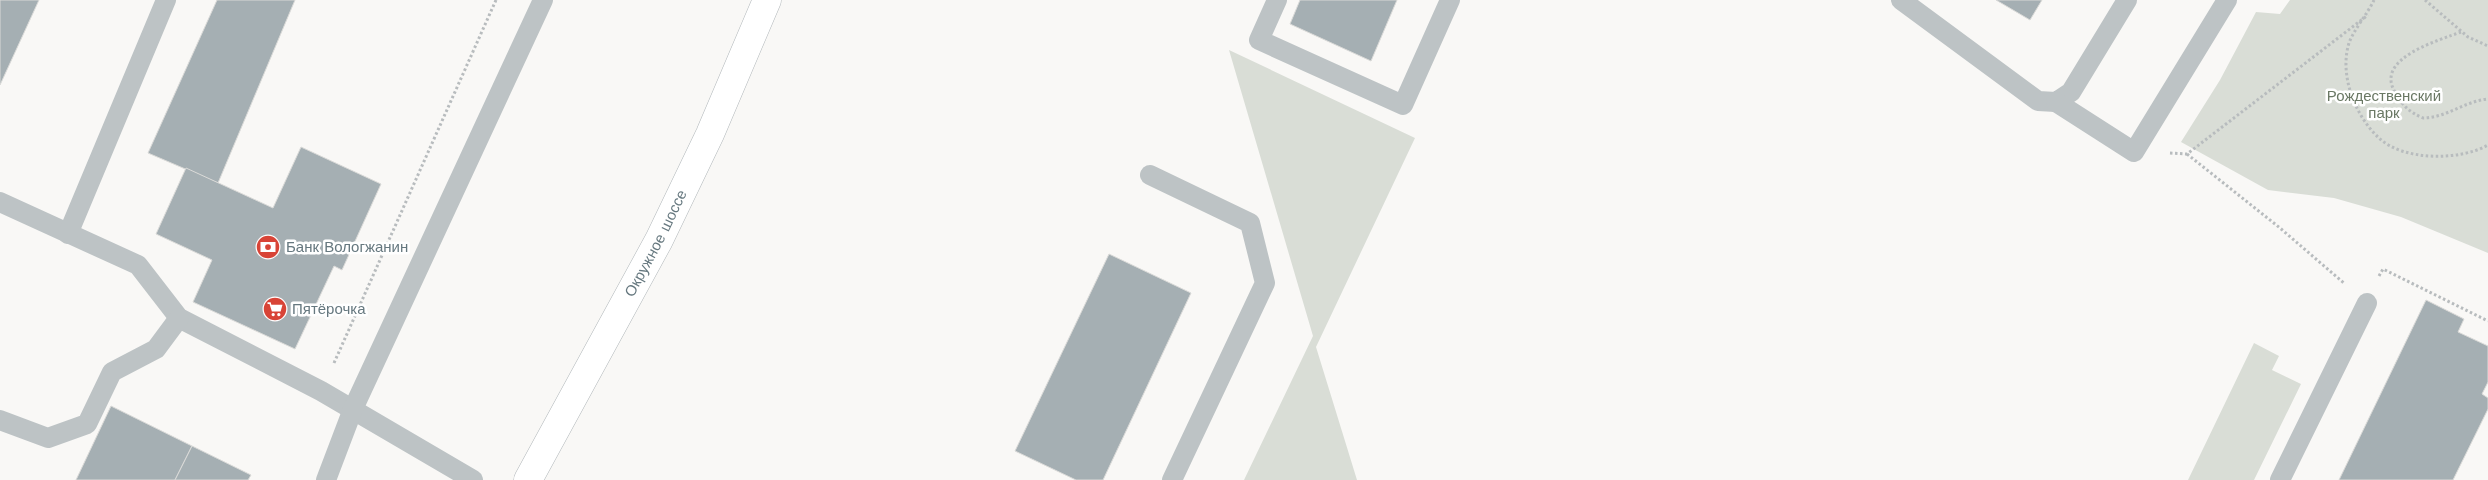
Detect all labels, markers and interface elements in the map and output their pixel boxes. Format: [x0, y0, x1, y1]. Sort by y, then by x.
park label: Рождественский парк [2327, 87, 2441, 122]
street label: Окружное шоссе [621, 187, 691, 300]
bank icon: Банк Вологжанин [255, 234, 281, 260]
place label: Банк Вологжанин [286, 238, 408, 256]
supermarket icon: Пятёрочка [262, 296, 288, 322]
place label: Пятёрочка [292, 300, 366, 318]

